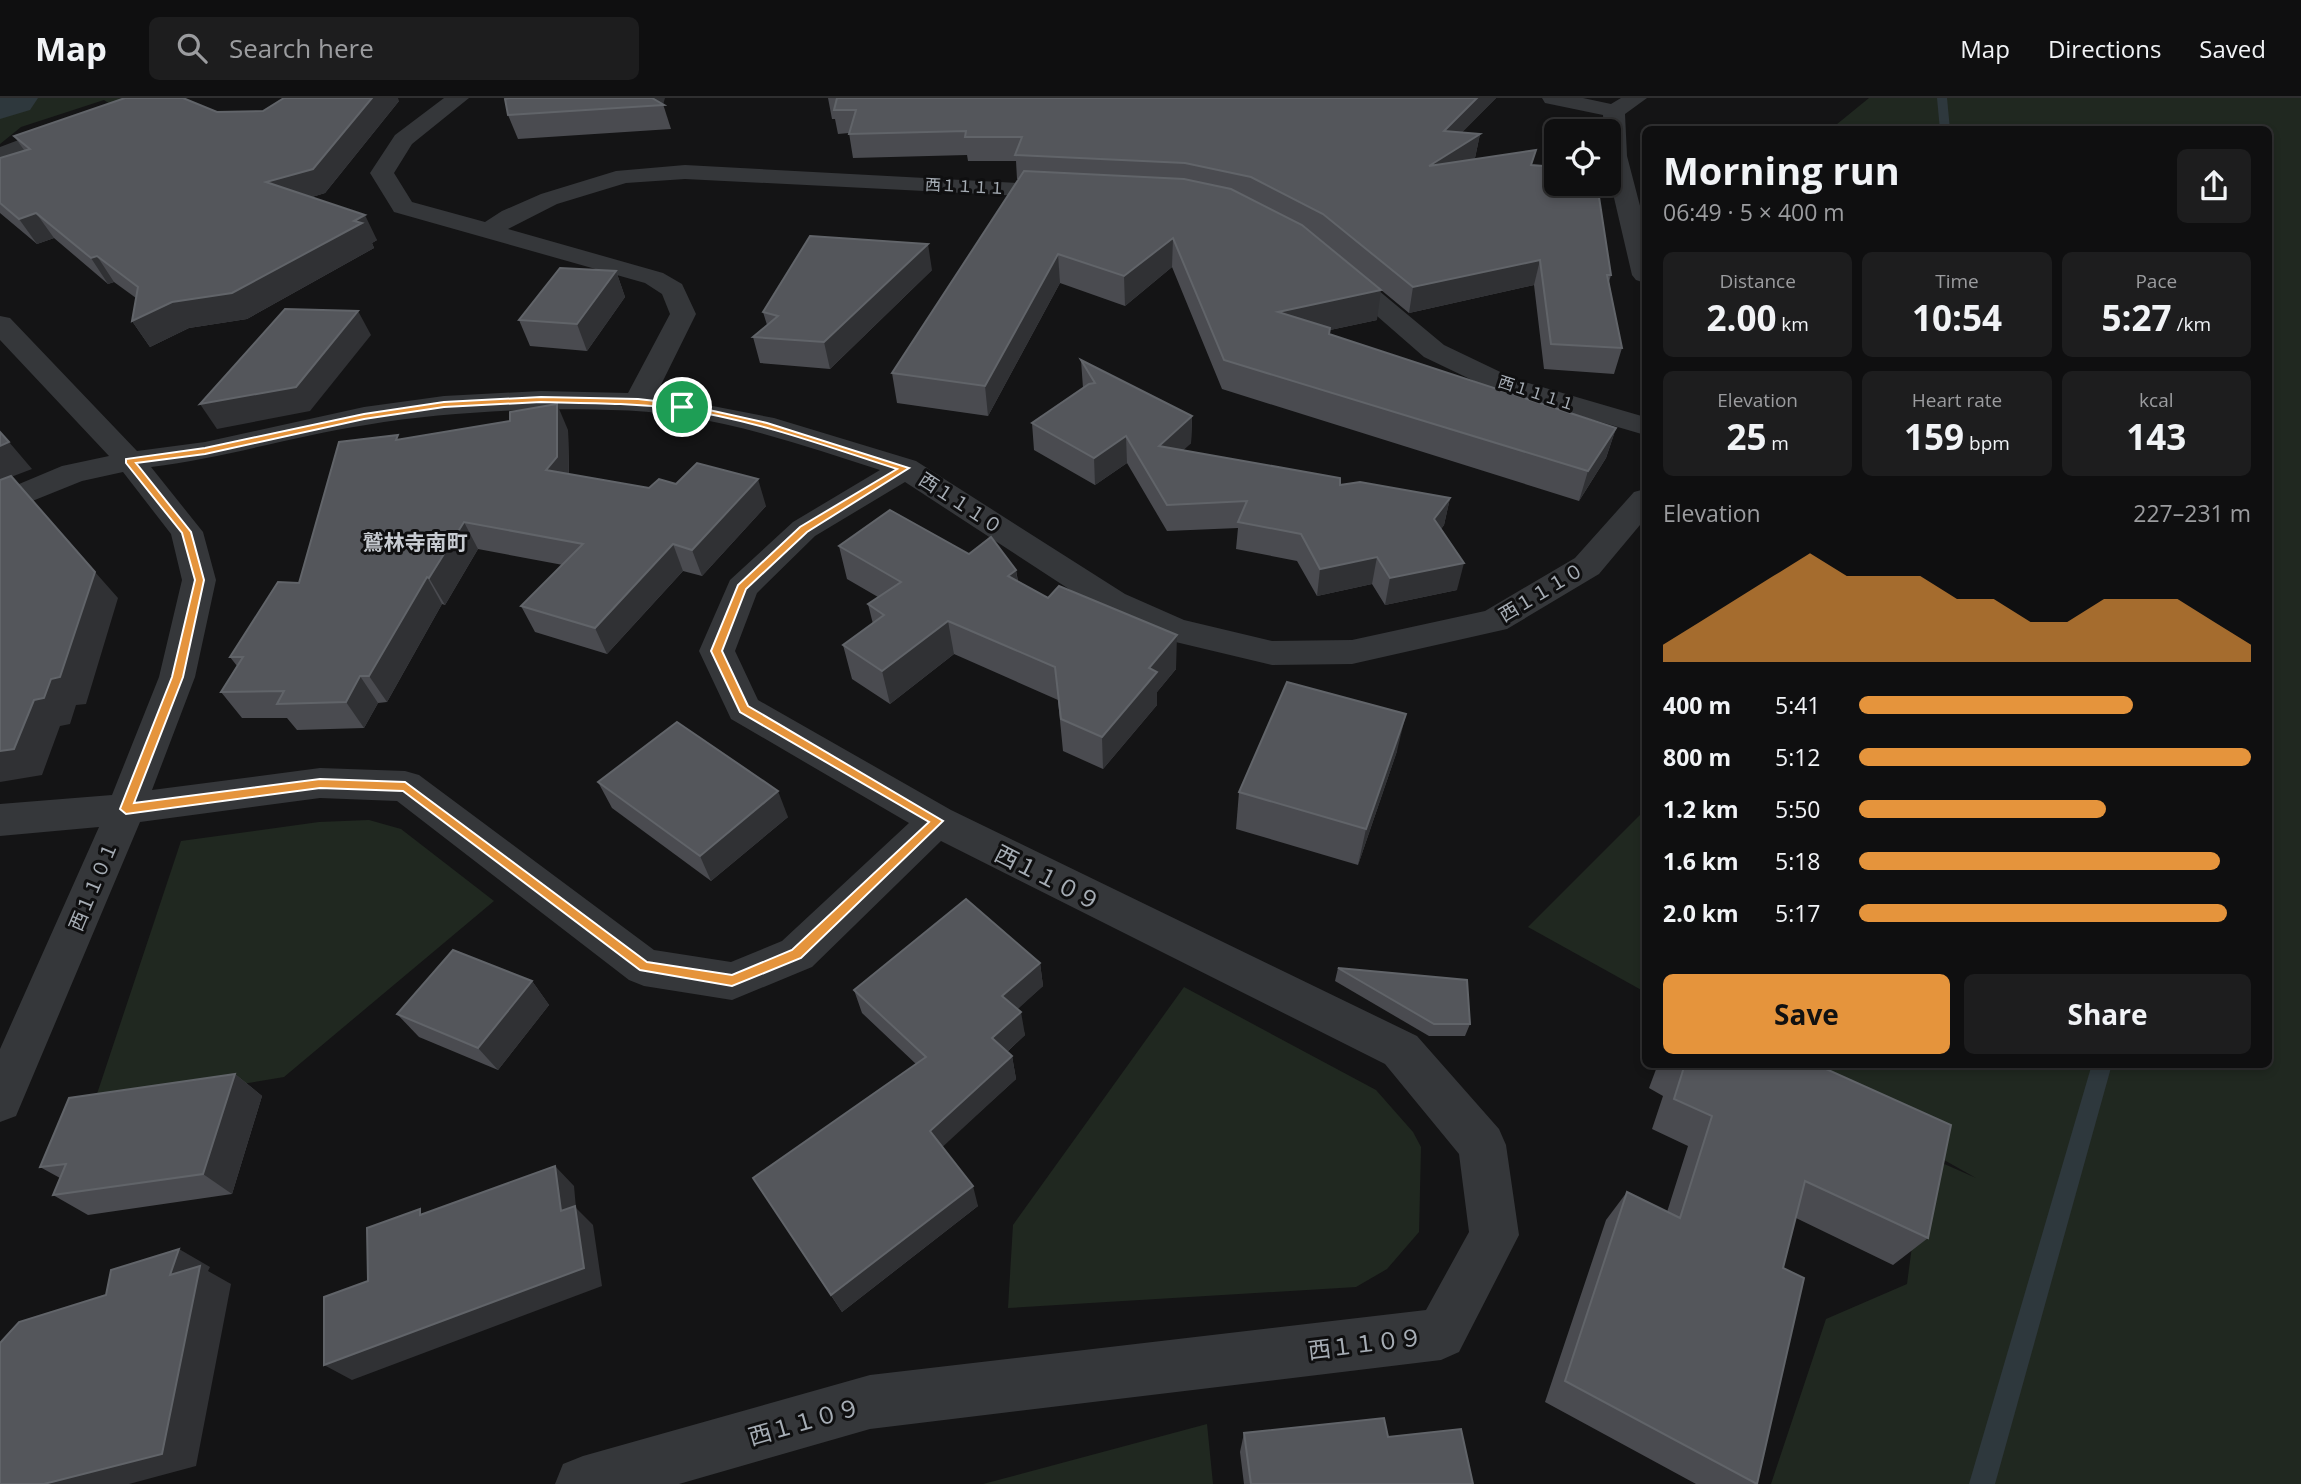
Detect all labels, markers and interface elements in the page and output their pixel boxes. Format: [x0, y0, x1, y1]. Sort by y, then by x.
search box [149, 17, 639, 80]
text: Map [35, 26, 107, 71]
icon: search [173, 29, 211, 67]
text: Search here [229, 30, 374, 66]
text: Map [1960, 32, 2010, 65]
text: Directions [2048, 32, 2161, 65]
text: Saved [2199, 32, 2266, 65]
map controls [1544, 119, 1621, 196]
button: locate [1544, 119, 1621, 196]
text: Morning run [1663, 144, 1900, 196]
button: share [2177, 149, 2251, 223]
street label: 西１１１１ [924, 173, 1006, 199]
text: 06:49 · 5 × 400 m [1663, 196, 1845, 228]
text: Distance [1719, 268, 1796, 294]
text: Time [1935, 268, 1979, 294]
text: Pace [2135, 268, 2177, 294]
text: 2.00 [1706, 294, 1776, 341]
text: 10:54 [1912, 294, 2002, 341]
text: 5:27 [2102, 294, 2172, 341]
text: km [1776, 311, 1809, 337]
text: /km [2172, 311, 2211, 337]
street label: 西１１１１ [1496, 370, 1578, 416]
pin [652, 377, 712, 437]
text: Elevation [1717, 387, 1798, 413]
text: Heart rate [1912, 387, 2002, 413]
text: kcal [2139, 387, 2174, 413]
icon: arrive [663, 388, 701, 426]
text: 25 [1726, 413, 1766, 460]
text: 159 [1904, 413, 1964, 460]
text: 143 [2126, 413, 2186, 460]
text: m [1766, 430, 1789, 456]
text: bpm [1964, 430, 2010, 456]
street label: 西１１１０ [914, 466, 1008, 540]
text: Elevation [1663, 497, 1761, 529]
text: 227–231 m [2133, 497, 2251, 529]
district label: 鷲林寺南町 [363, 528, 468, 556]
street label: 西１１１０ [1494, 556, 1588, 628]
text: 400 m [1663, 689, 1731, 721]
text: 5:41 [1775, 689, 1821, 721]
text: 800 m [1663, 741, 1731, 773]
text: 5:12 [1775, 741, 1821, 773]
text: 1.2 km [1663, 793, 1739, 825]
text: 5:50 [1775, 793, 1821, 825]
street label: 西１１０１ [62, 837, 124, 935]
street label: 西１１０９ [990, 837, 1106, 917]
text: 1.6 km [1663, 845, 1739, 877]
text: 5:18 [1775, 845, 1821, 877]
text: 2.0 km [1663, 897, 1739, 929]
text: 5:17 [1775, 897, 1821, 929]
button: Save [1663, 974, 1950, 1054]
button: Share [1964, 974, 2251, 1054]
street label: 西１１０９ [1306, 1320, 1424, 1366]
street label: 西１１０９ [744, 1390, 864, 1452]

